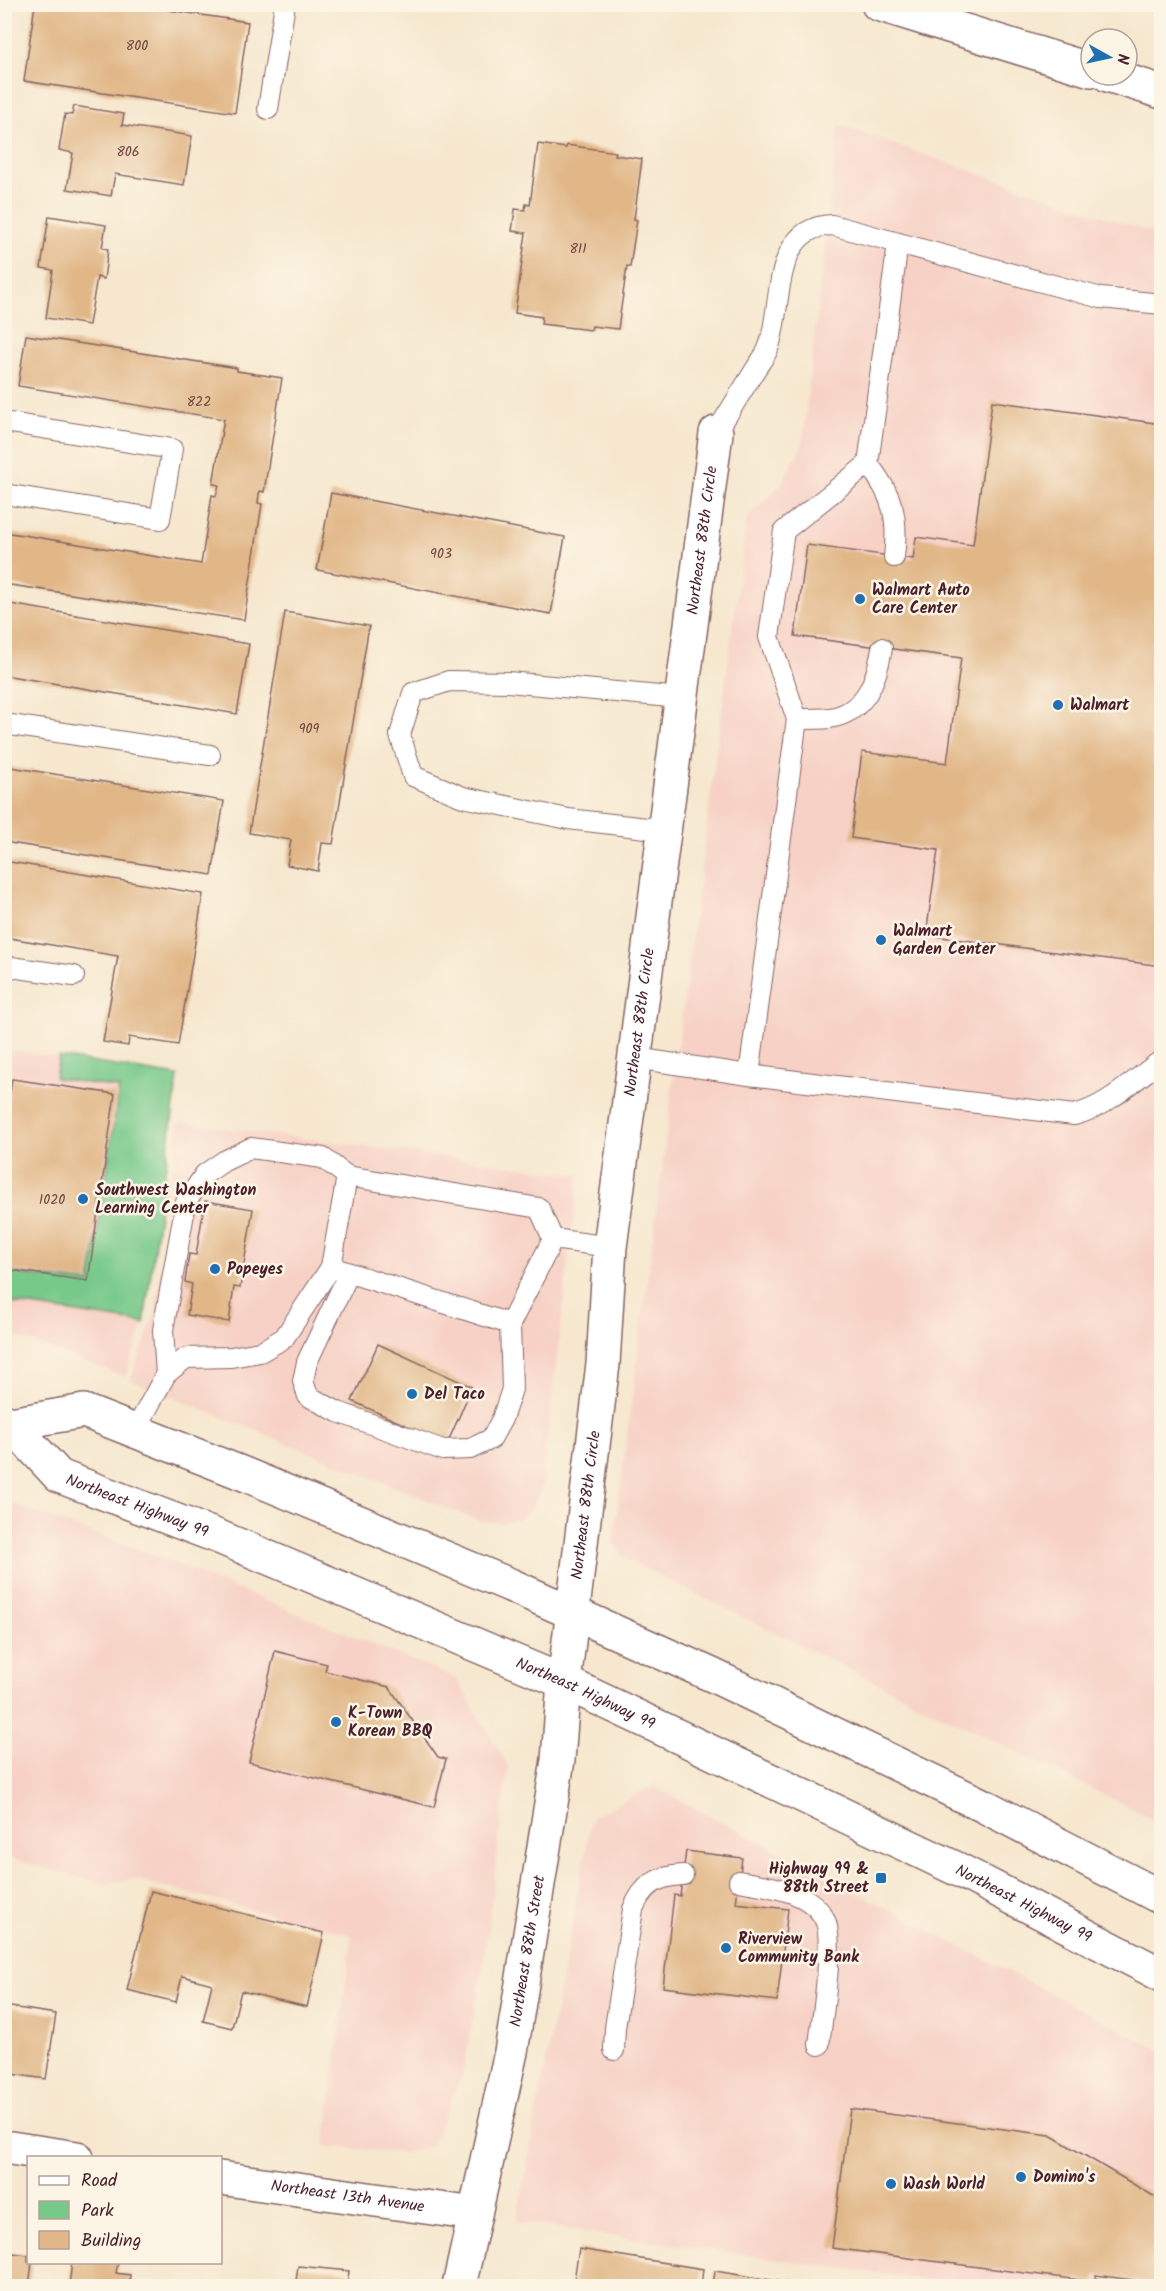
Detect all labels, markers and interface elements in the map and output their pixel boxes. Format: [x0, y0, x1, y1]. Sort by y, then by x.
north arrow [1079, 27, 1139, 87]
house number: 800 [126, 35, 148, 57]
text: N [1109, 52, 1135, 66]
house number: 806 [116, 141, 140, 163]
house number: 811 [569, 238, 587, 260]
house number: 822 [187, 391, 211, 413]
street label: Northeast 88th Circle [680, 464, 724, 616]
house number: 903 [430, 543, 452, 565]
place label: Walmart Auto Care Center [872, 578, 970, 621]
marker: Walmart Auto Care Center [853, 592, 867, 606]
place label: Walmart [1070, 693, 1130, 718]
marker: Walmart [1051, 698, 1065, 712]
house number: 909 [299, 718, 319, 740]
place label: Walmart Garden Center [893, 919, 997, 962]
marker: Walmart Garden Center [874, 933, 888, 947]
street label: Northeast 88th Circle [617, 946, 661, 1098]
place label: Southwest Washington Learning Center [95, 1178, 257, 1221]
house number: 1020 [39, 1189, 65, 1211]
marker: Southwest Washington Learning Center [76, 1192, 90, 1206]
place label: Popeyes [227, 1257, 284, 1282]
marker: Popeyes [208, 1262, 222, 1276]
place label: Del Taco [424, 1382, 485, 1407]
marker: Del Taco [405, 1387, 419, 1401]
street label: Northeast 88th Circle [564, 1429, 607, 1581]
street label: Northeast Highway 99 [62, 1467, 212, 1544]
street label: Northeast Highway 99 [512, 1651, 659, 1736]
place label: K-Town Korean BBQ [348, 1701, 433, 1744]
marker: K-Town Korean BBQ [329, 1715, 343, 1729]
place label: Highway 99 & 88th Street [769, 1857, 870, 1900]
street label: Northeast Highway 99 [951, 1858, 1097, 1949]
marker: Highway 99 & 88th Street [874, 1871, 888, 1885]
street label: Northeast 88th Street [503, 1872, 552, 2029]
place label: Riverview Community Bank [738, 1927, 860, 1970]
marker: Riverview Community Bank [719, 1941, 733, 1955]
legend [27, 2156, 222, 2264]
place label: Domino's [1033, 2165, 1096, 2190]
text: Road [81, 2167, 118, 2196]
marker: Domino's [1014, 2170, 1028, 2184]
place label: Wash World [903, 2172, 985, 2197]
street label: Northeast 13th Avenue [269, 2173, 426, 2219]
marker: Wash World [884, 2177, 898, 2191]
text: Park [81, 2197, 114, 2226]
text: Building [81, 2227, 141, 2256]

